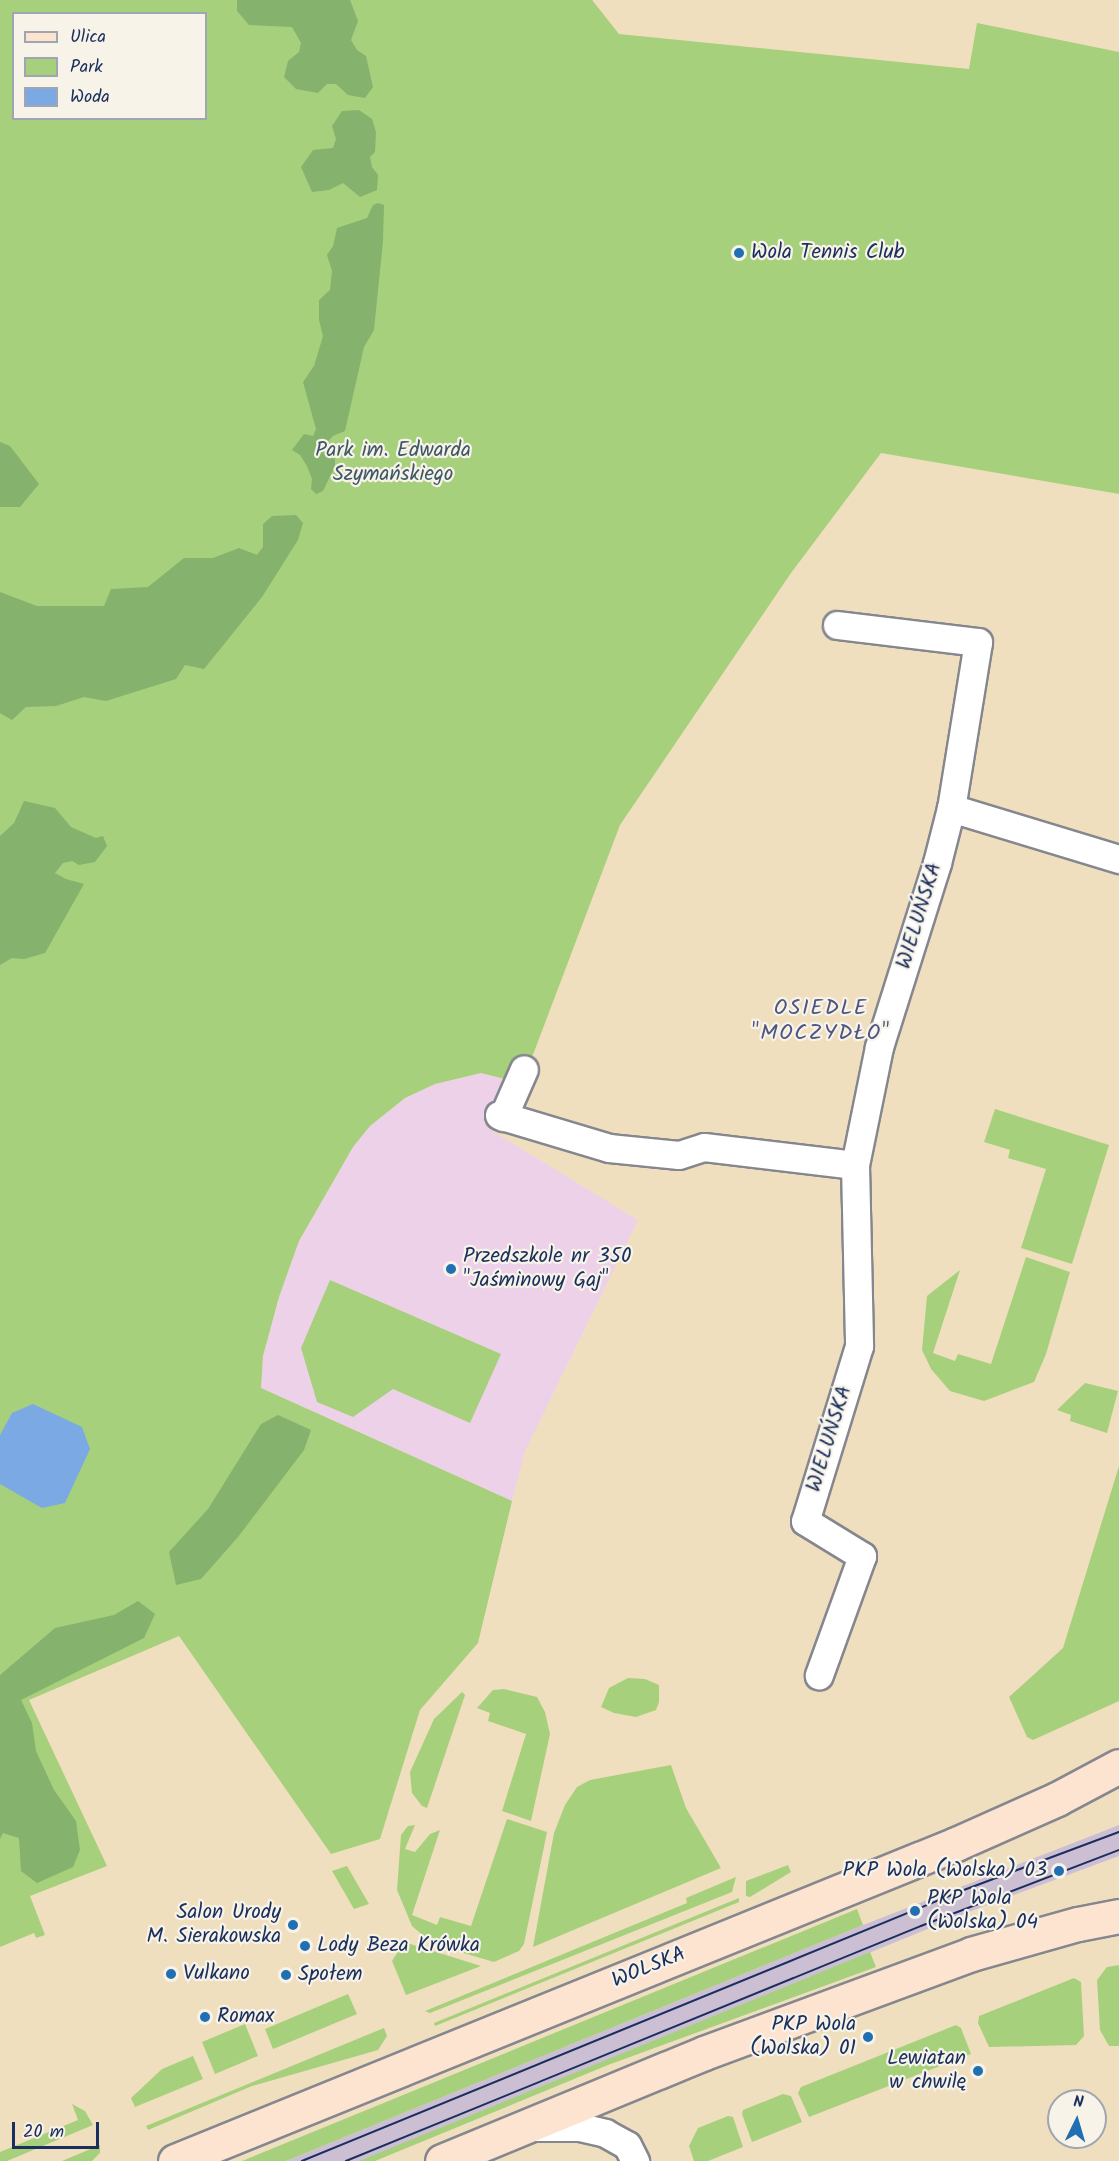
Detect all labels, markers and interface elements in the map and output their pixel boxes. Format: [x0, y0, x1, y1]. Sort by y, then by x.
legend [12, 12, 207, 120]
text: Ulica [70, 23, 106, 52]
text: Park [70, 53, 103, 82]
text: Woda [70, 83, 110, 112]
place label: Wola Tennis Club [751, 240, 905, 266]
marker: Wola Tennis Club [732, 246, 746, 260]
park label: Park im. Edwarda Szymańskiego [315, 438, 471, 488]
street label: WIELUŃSKA [892, 860, 948, 972]
district label: OSIEDLE "MOCZYDŁO" [752, 995, 890, 1046]
place label: Przedszkole nr 350 "Jaśminowy Gaj" [463, 1244, 631, 1294]
marker: Przedszkole nr 350 "Jaśminowy Gaj" [444, 1262, 458, 1276]
street label: WIELUŃSKA [802, 1383, 858, 1495]
place label: PKP Wola (Wolska) 03 [843, 1858, 1047, 1884]
marker: PKP Wola (Wolska) 03 [1052, 1864, 1066, 1878]
place label: PKP Wola (Wolska) 04 [927, 1886, 1038, 1936]
place label: Salon Urody M. Sierakowska [146, 1900, 281, 1950]
marker: PKP Wola (Wolska) 04 [908, 1904, 922, 1918]
marker: Salon Urody M. Sierakowska [286, 1918, 300, 1932]
place label: Lody Beza Krówka [317, 1933, 480, 1959]
marker: Lody Beza Krówka [298, 1939, 312, 1953]
street label: WOLSKA [609, 1942, 689, 1994]
place label: Vulkano [183, 1961, 250, 1987]
place label: Społem [298, 1962, 362, 1988]
marker: Vulkano [164, 1967, 178, 1981]
marker: Społem [279, 1968, 293, 1982]
place label: Romax [217, 2004, 274, 2030]
marker: Romax [198, 2010, 212, 2024]
place label: PKP Wola (Wolska) 01 [750, 2012, 856, 2062]
marker: PKP Wola (Wolska) 01 [861, 2030, 875, 2044]
place label: Lewiatan w chwilę [887, 2046, 966, 2096]
marker: Lewiatan w chwilę [971, 2064, 985, 2078]
north arrow [1047, 2089, 1107, 2149]
text: N [1072, 2090, 1085, 2115]
scale bar [15, 2110, 102, 2148]
text: 20 m [23, 2118, 64, 2147]

